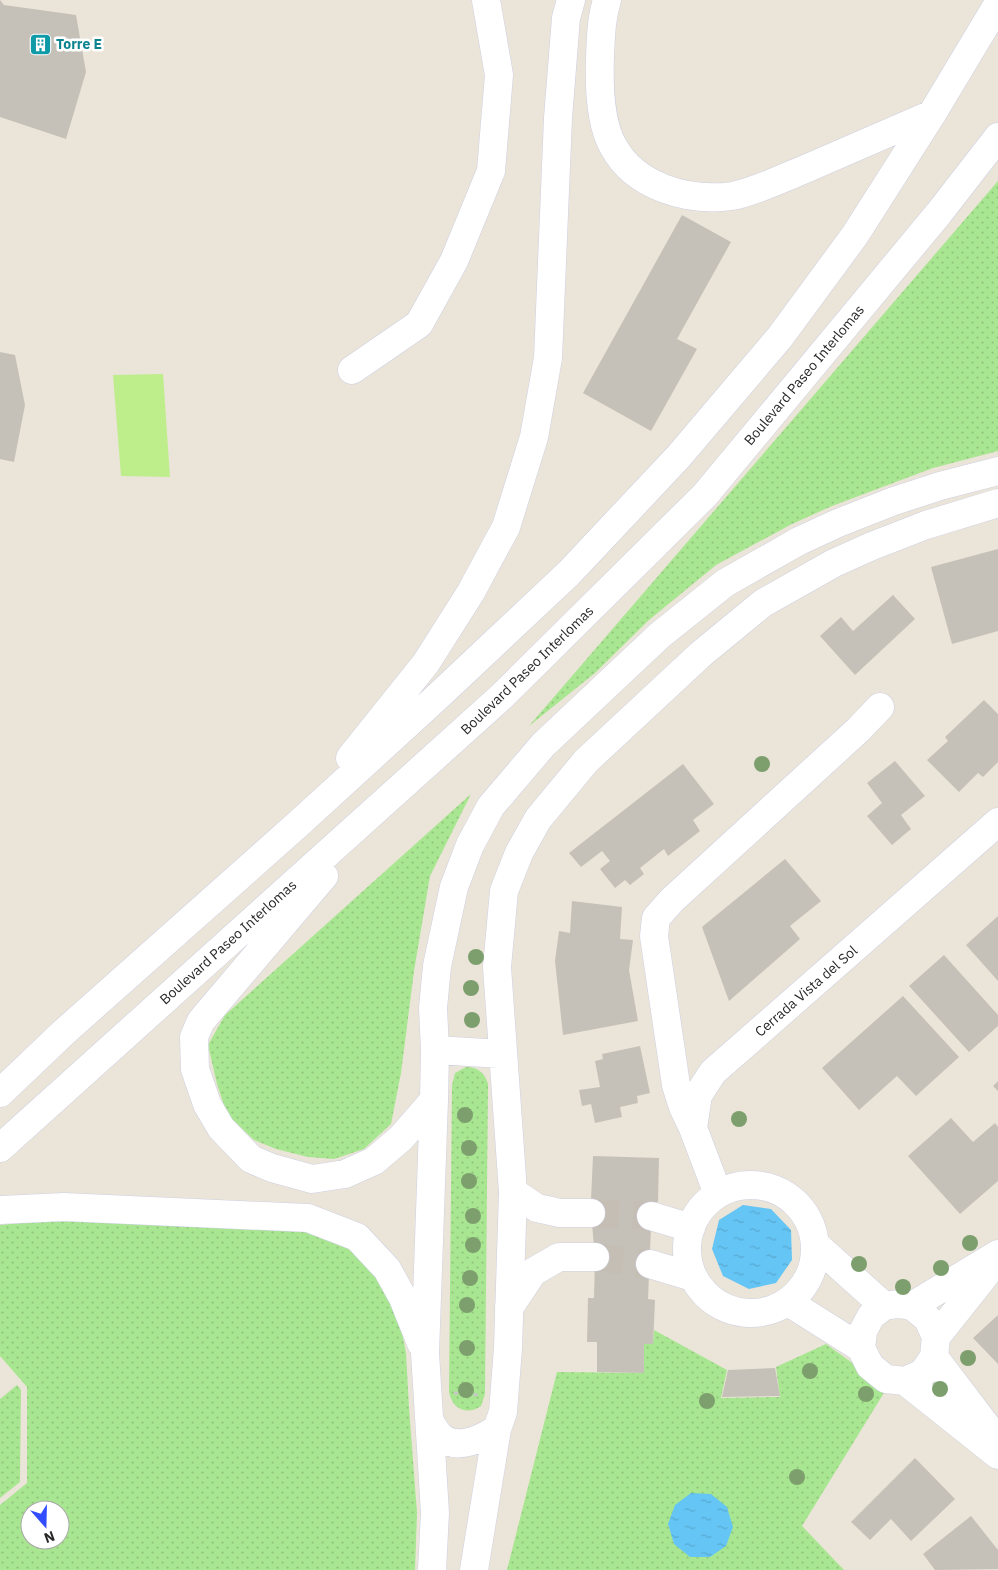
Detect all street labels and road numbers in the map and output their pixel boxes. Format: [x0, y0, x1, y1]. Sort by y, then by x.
street label: Boulevard Paseo Interlomas [740, 301, 868, 449]
street label: Boulevard Paseo Interlomas [457, 602, 597, 738]
street label: Boulevard Paseo Interlomas [156, 876, 300, 1008]
street label: Cerrada Vista del Sol [751, 941, 861, 1040]

